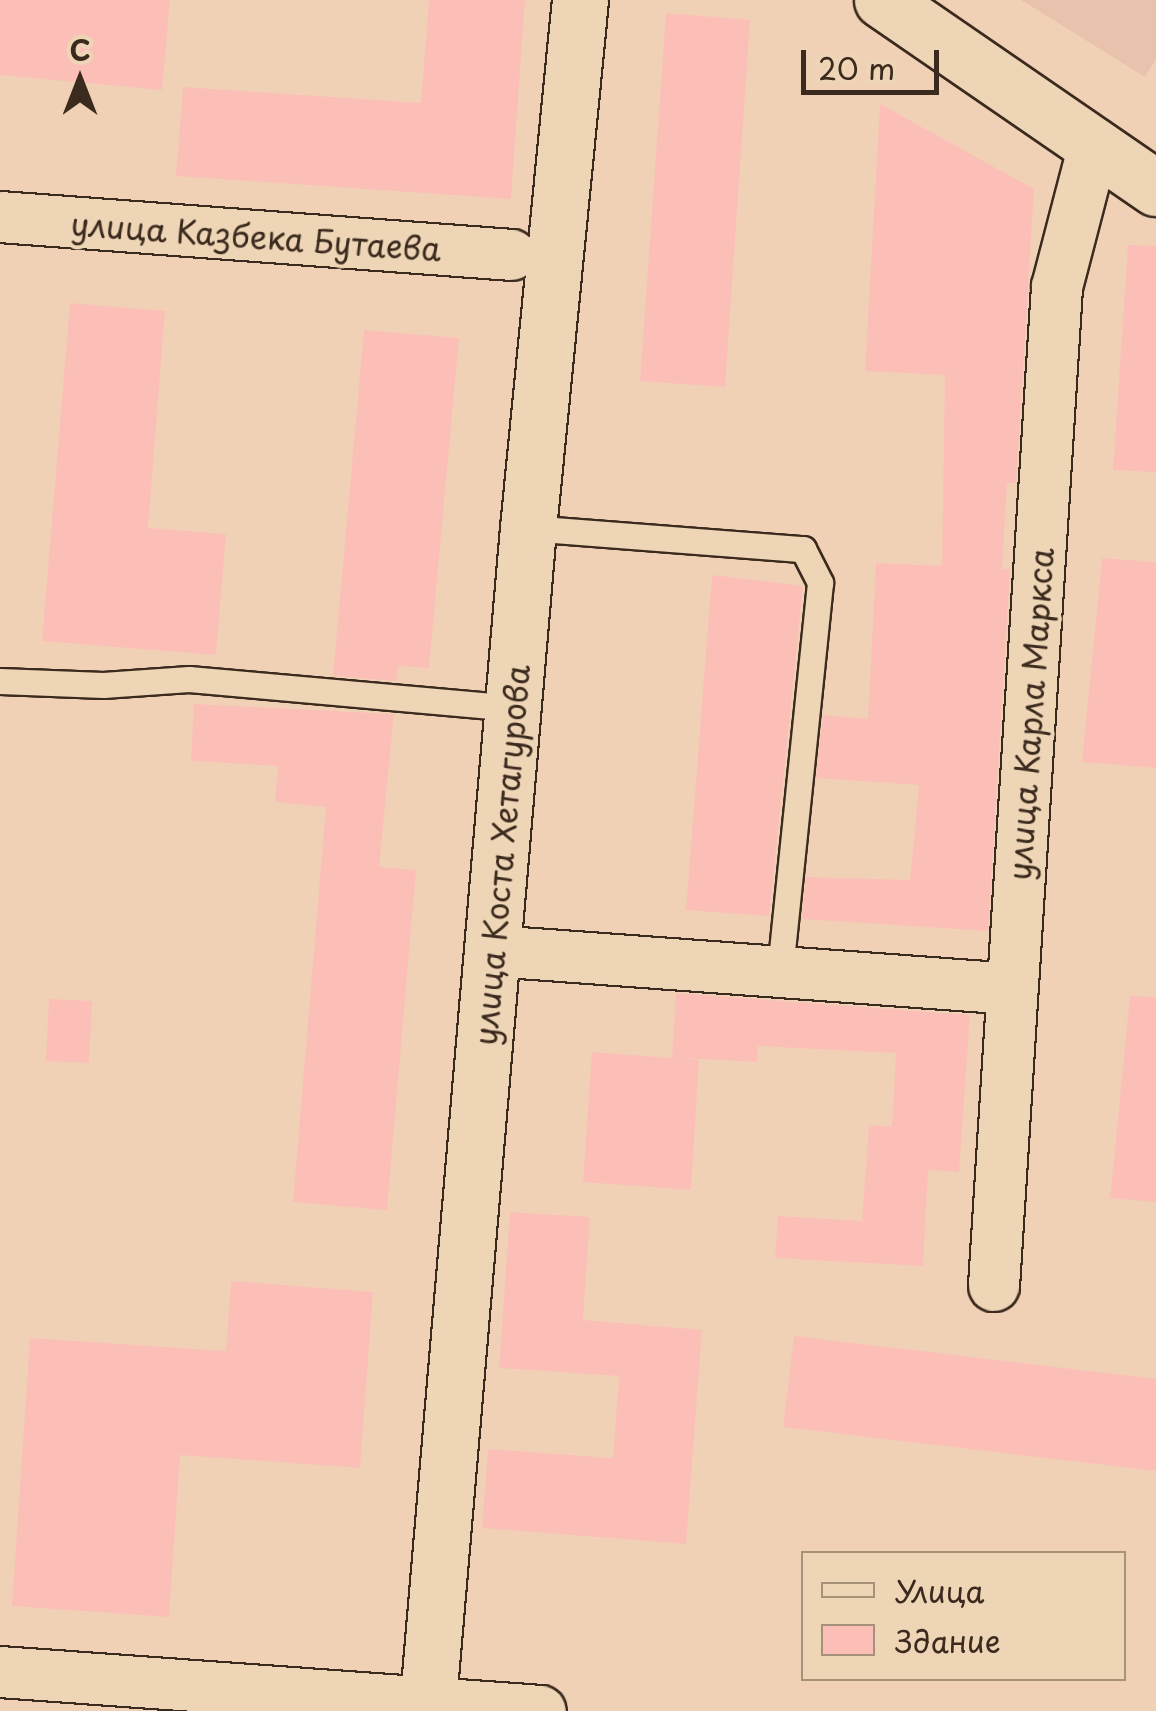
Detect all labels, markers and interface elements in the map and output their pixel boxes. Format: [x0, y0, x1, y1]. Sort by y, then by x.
text: С [69, 28, 91, 71]
north arrow [30, 30, 130, 130]
scale bar [806, 30, 944, 92]
text: 20 m [818, 45, 895, 90]
street label: улица Казбека Бутаева [68, 204, 444, 268]
street label: улица Карла Маркса [999, 546, 1061, 882]
street label: улица Коста Хетагурова [465, 662, 537, 1048]
legend [801, 1551, 1126, 1681]
text: Улица [895, 1568, 984, 1613]
text: Здание [895, 1618, 1001, 1663]

